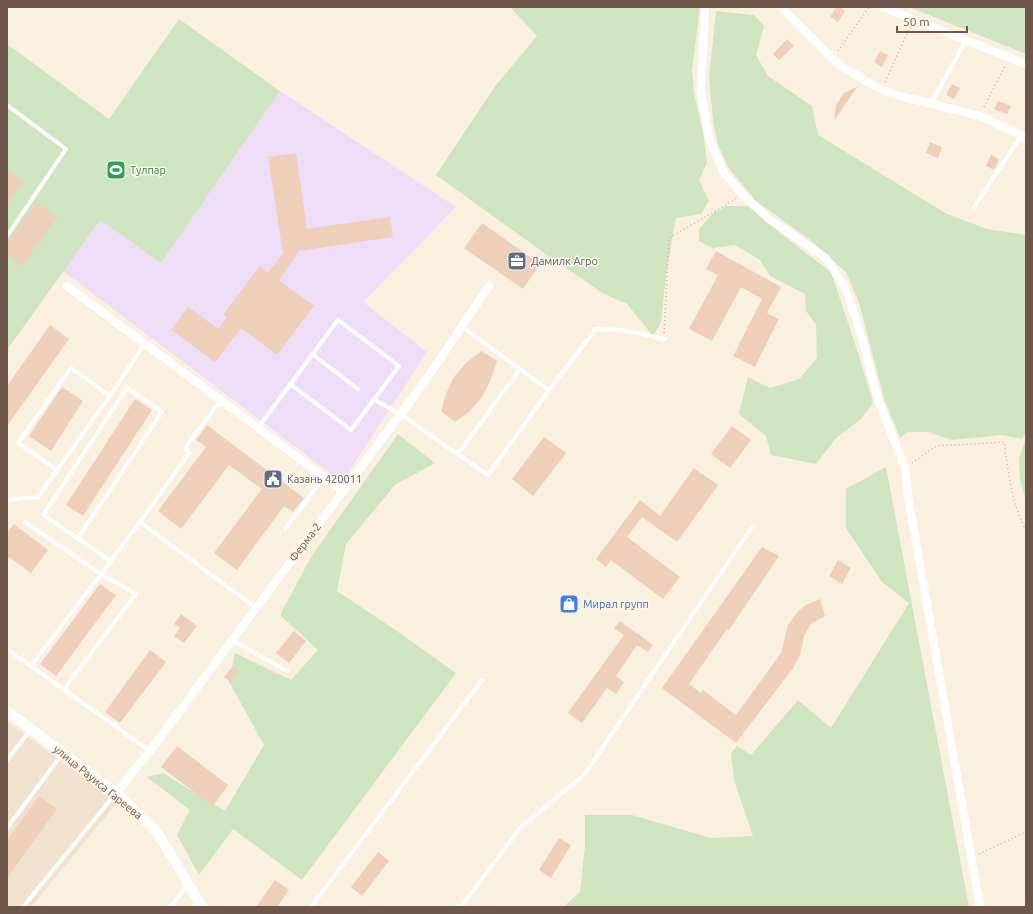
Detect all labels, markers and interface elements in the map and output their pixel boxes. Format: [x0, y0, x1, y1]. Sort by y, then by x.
scale bar [897, 8, 967, 34]
text: 50 m [903, 15, 930, 28]
sports icon: Тулпар [105, 159, 127, 181]
place label: Тулпар [130, 164, 166, 176]
office icon: Дамилк Агро [506, 250, 528, 272]
place label: Дамилк Агро [531, 255, 598, 267]
public building icon: Казань 420011 [262, 468, 284, 490]
place label: Казань 420011 [287, 473, 362, 485]
street label: Ферма-2 [287, 520, 323, 564]
shop icon: Мирал групп [558, 593, 580, 615]
place label: Мирал групп [583, 598, 649, 610]
street label: улица Рауиса Гареева [51, 743, 145, 821]

